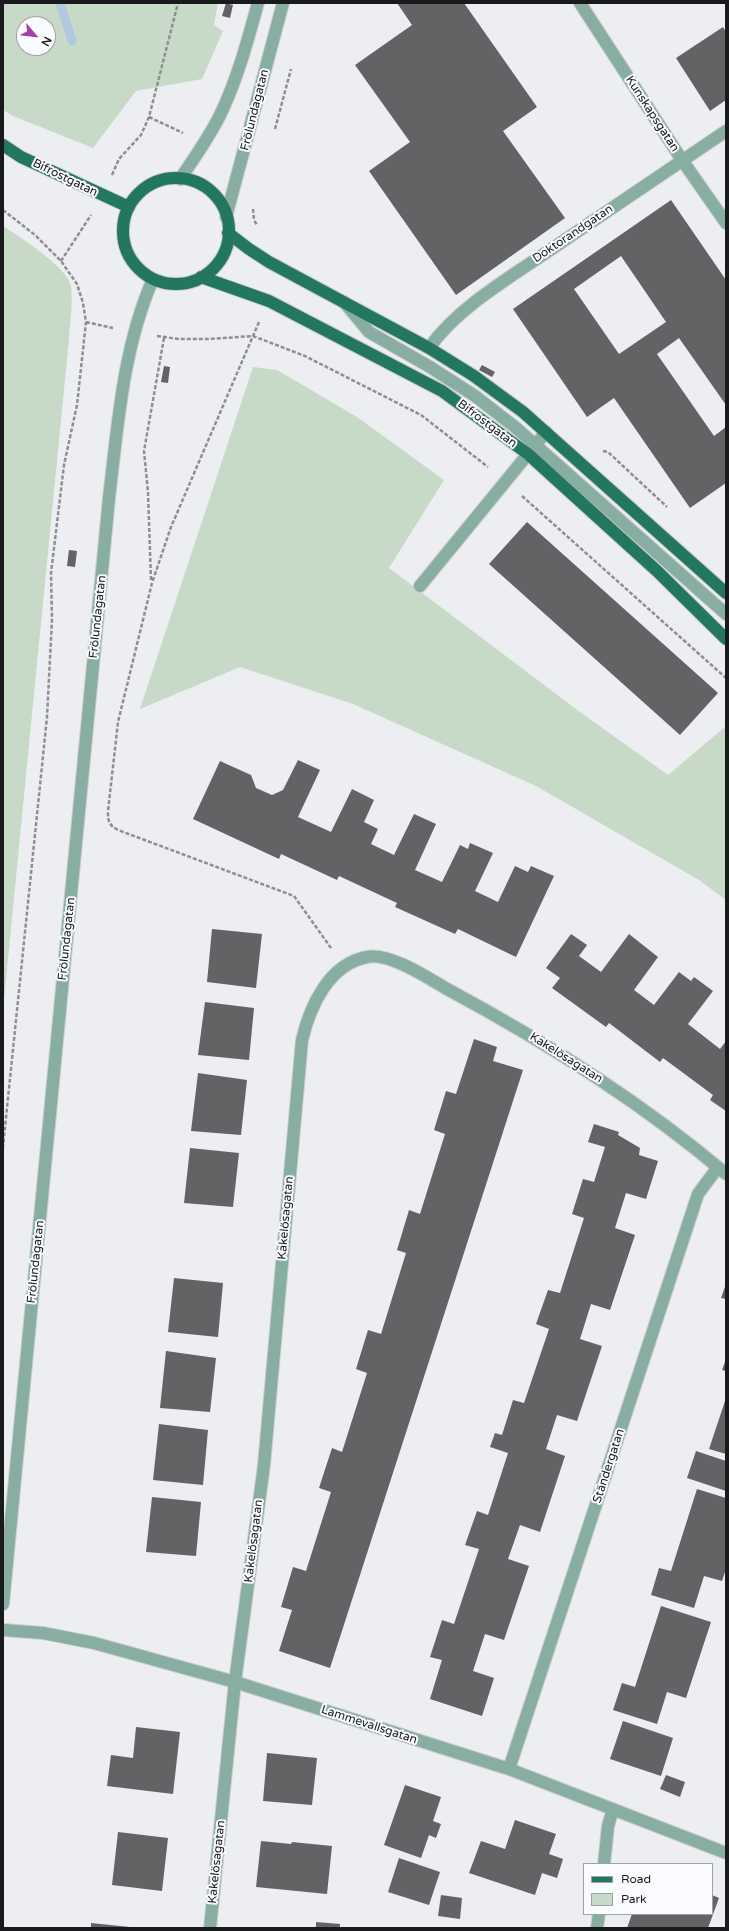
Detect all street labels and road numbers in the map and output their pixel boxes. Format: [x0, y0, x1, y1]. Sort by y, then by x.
street label: Frölundagatan [238, 68, 272, 152]
street label: Kunskapsgatan [622, 73, 682, 155]
street label: Bifrostgatan [30, 156, 100, 200]
street label: Doktorandgatan [530, 202, 616, 266]
street label: Bifrostgatan [455, 397, 519, 451]
street label: Frölundagatan [86, 575, 110, 659]
street label: Frölundagatan [55, 897, 79, 981]
street label: Kakelösagatan [527, 1030, 605, 1086]
street label: Kakelösagatan [275, 1176, 297, 1260]
street label: Frölundagatan [24, 1220, 48, 1304]
street label: Ständergatan [590, 1427, 628, 1505]
street label: Kakelösagatan [242, 1499, 266, 1583]
street label: Lammevallsgatan [319, 1703, 419, 1747]
street label: Kakelösagatan [205, 1820, 229, 1904]

